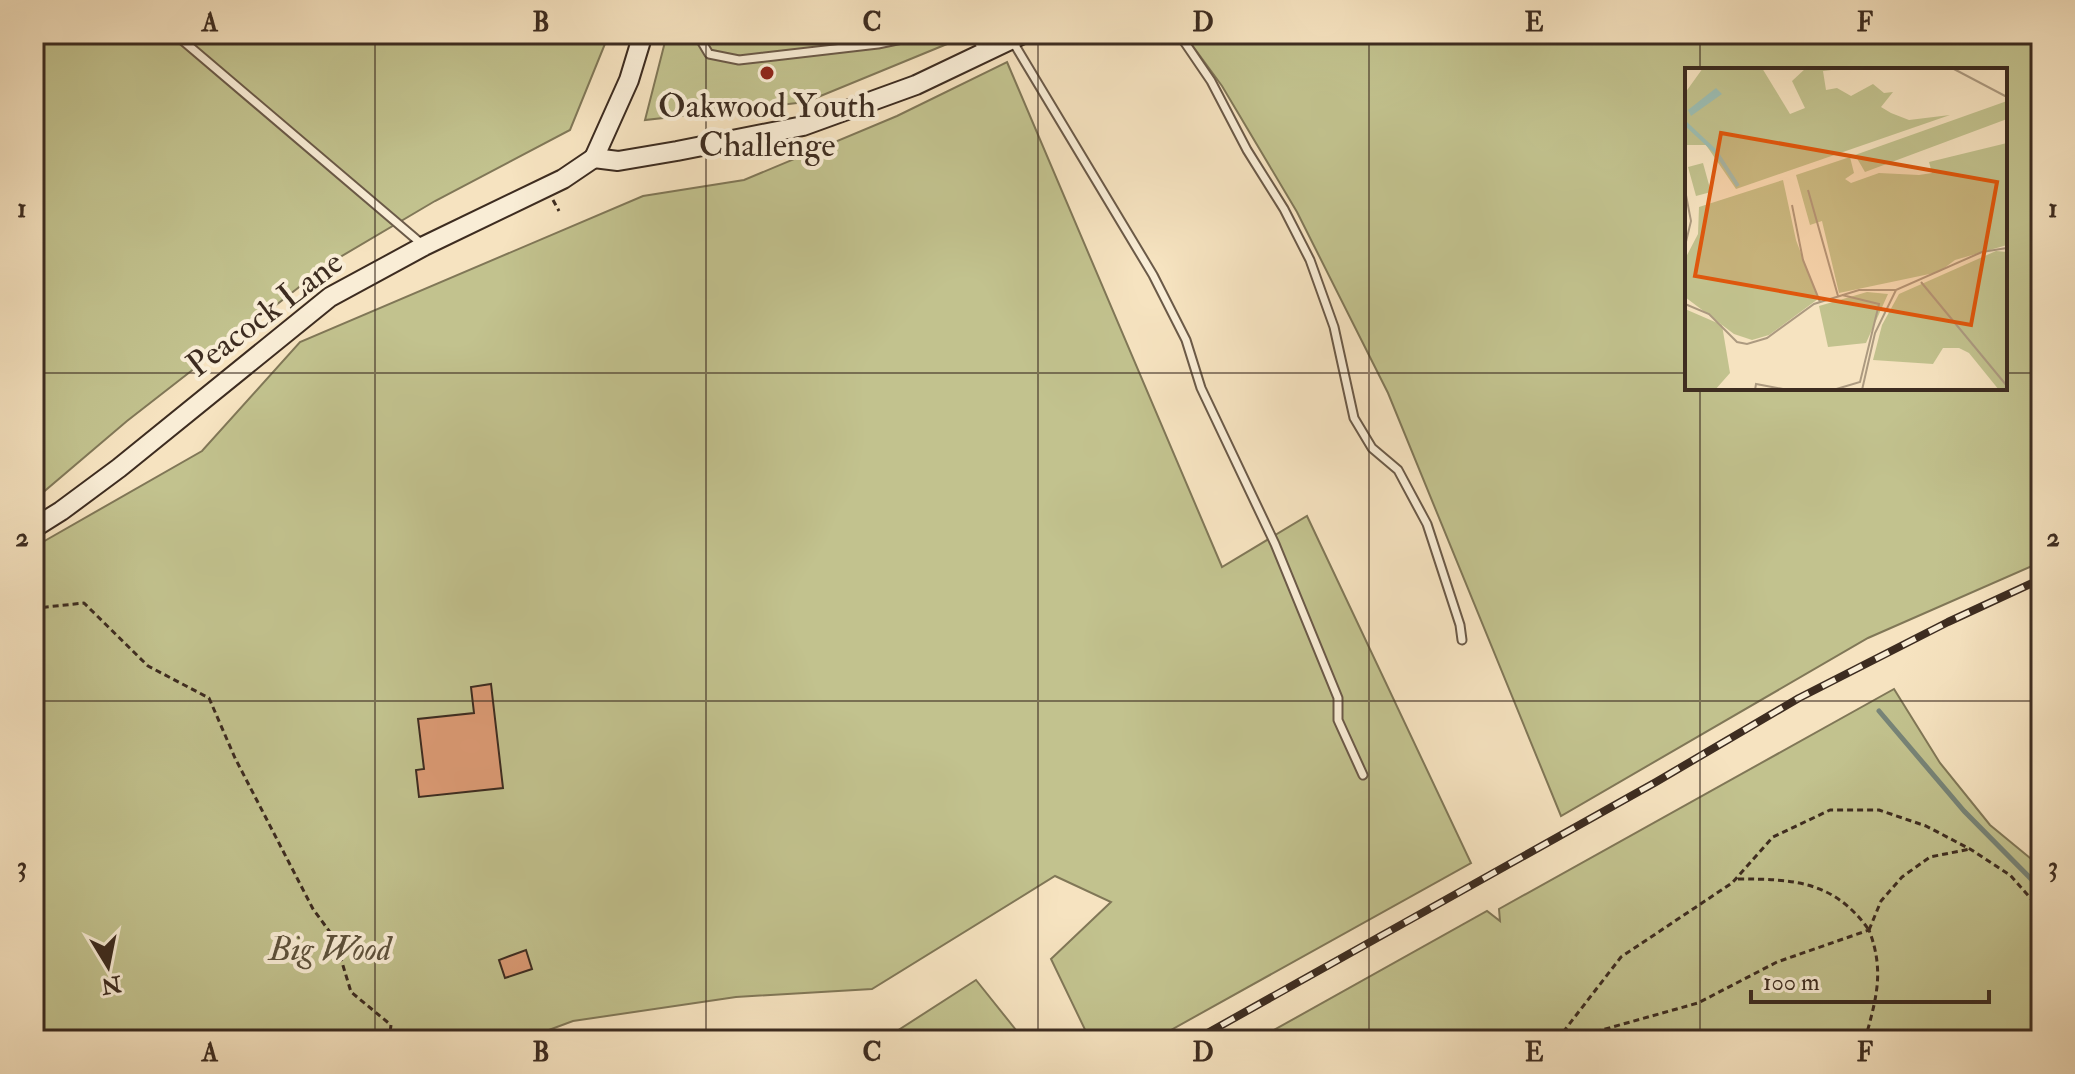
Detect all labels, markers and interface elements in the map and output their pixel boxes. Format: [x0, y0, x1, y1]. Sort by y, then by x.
text: A [201, 7, 219, 39]
text: B [532, 7, 550, 39]
text: C [862, 7, 882, 39]
text: D [1192, 7, 1214, 39]
text: E [1525, 7, 1544, 39]
text: F [1857, 7, 1874, 39]
marker: Oakwood Youth Challenge [758, 64, 776, 82]
inset map [1685, 68, 2007, 390]
place label: Oakwood Youth Challenge [658, 85, 876, 167]
text: 1 [17, 193, 27, 225]
text: 1 [2048, 193, 2058, 225]
street label: Peacock Lane [178, 241, 352, 387]
text: 2 [15, 522, 29, 554]
text: 2 [2046, 522, 2060, 554]
text: 3 [17, 851, 27, 883]
text: 3 [2048, 851, 2058, 883]
north arrow [68, 926, 148, 1006]
park label: Big Wood [267, 928, 393, 971]
scale bar [1751, 954, 1989, 1004]
text: 100 m [1763, 967, 1820, 998]
text: N [99, 969, 124, 1000]
text: A [201, 1037, 219, 1069]
text: B [532, 1037, 550, 1069]
text: C [862, 1037, 882, 1069]
text: D [1192, 1037, 1214, 1069]
text: E [1525, 1037, 1544, 1069]
text: F [1857, 1037, 1874, 1069]

